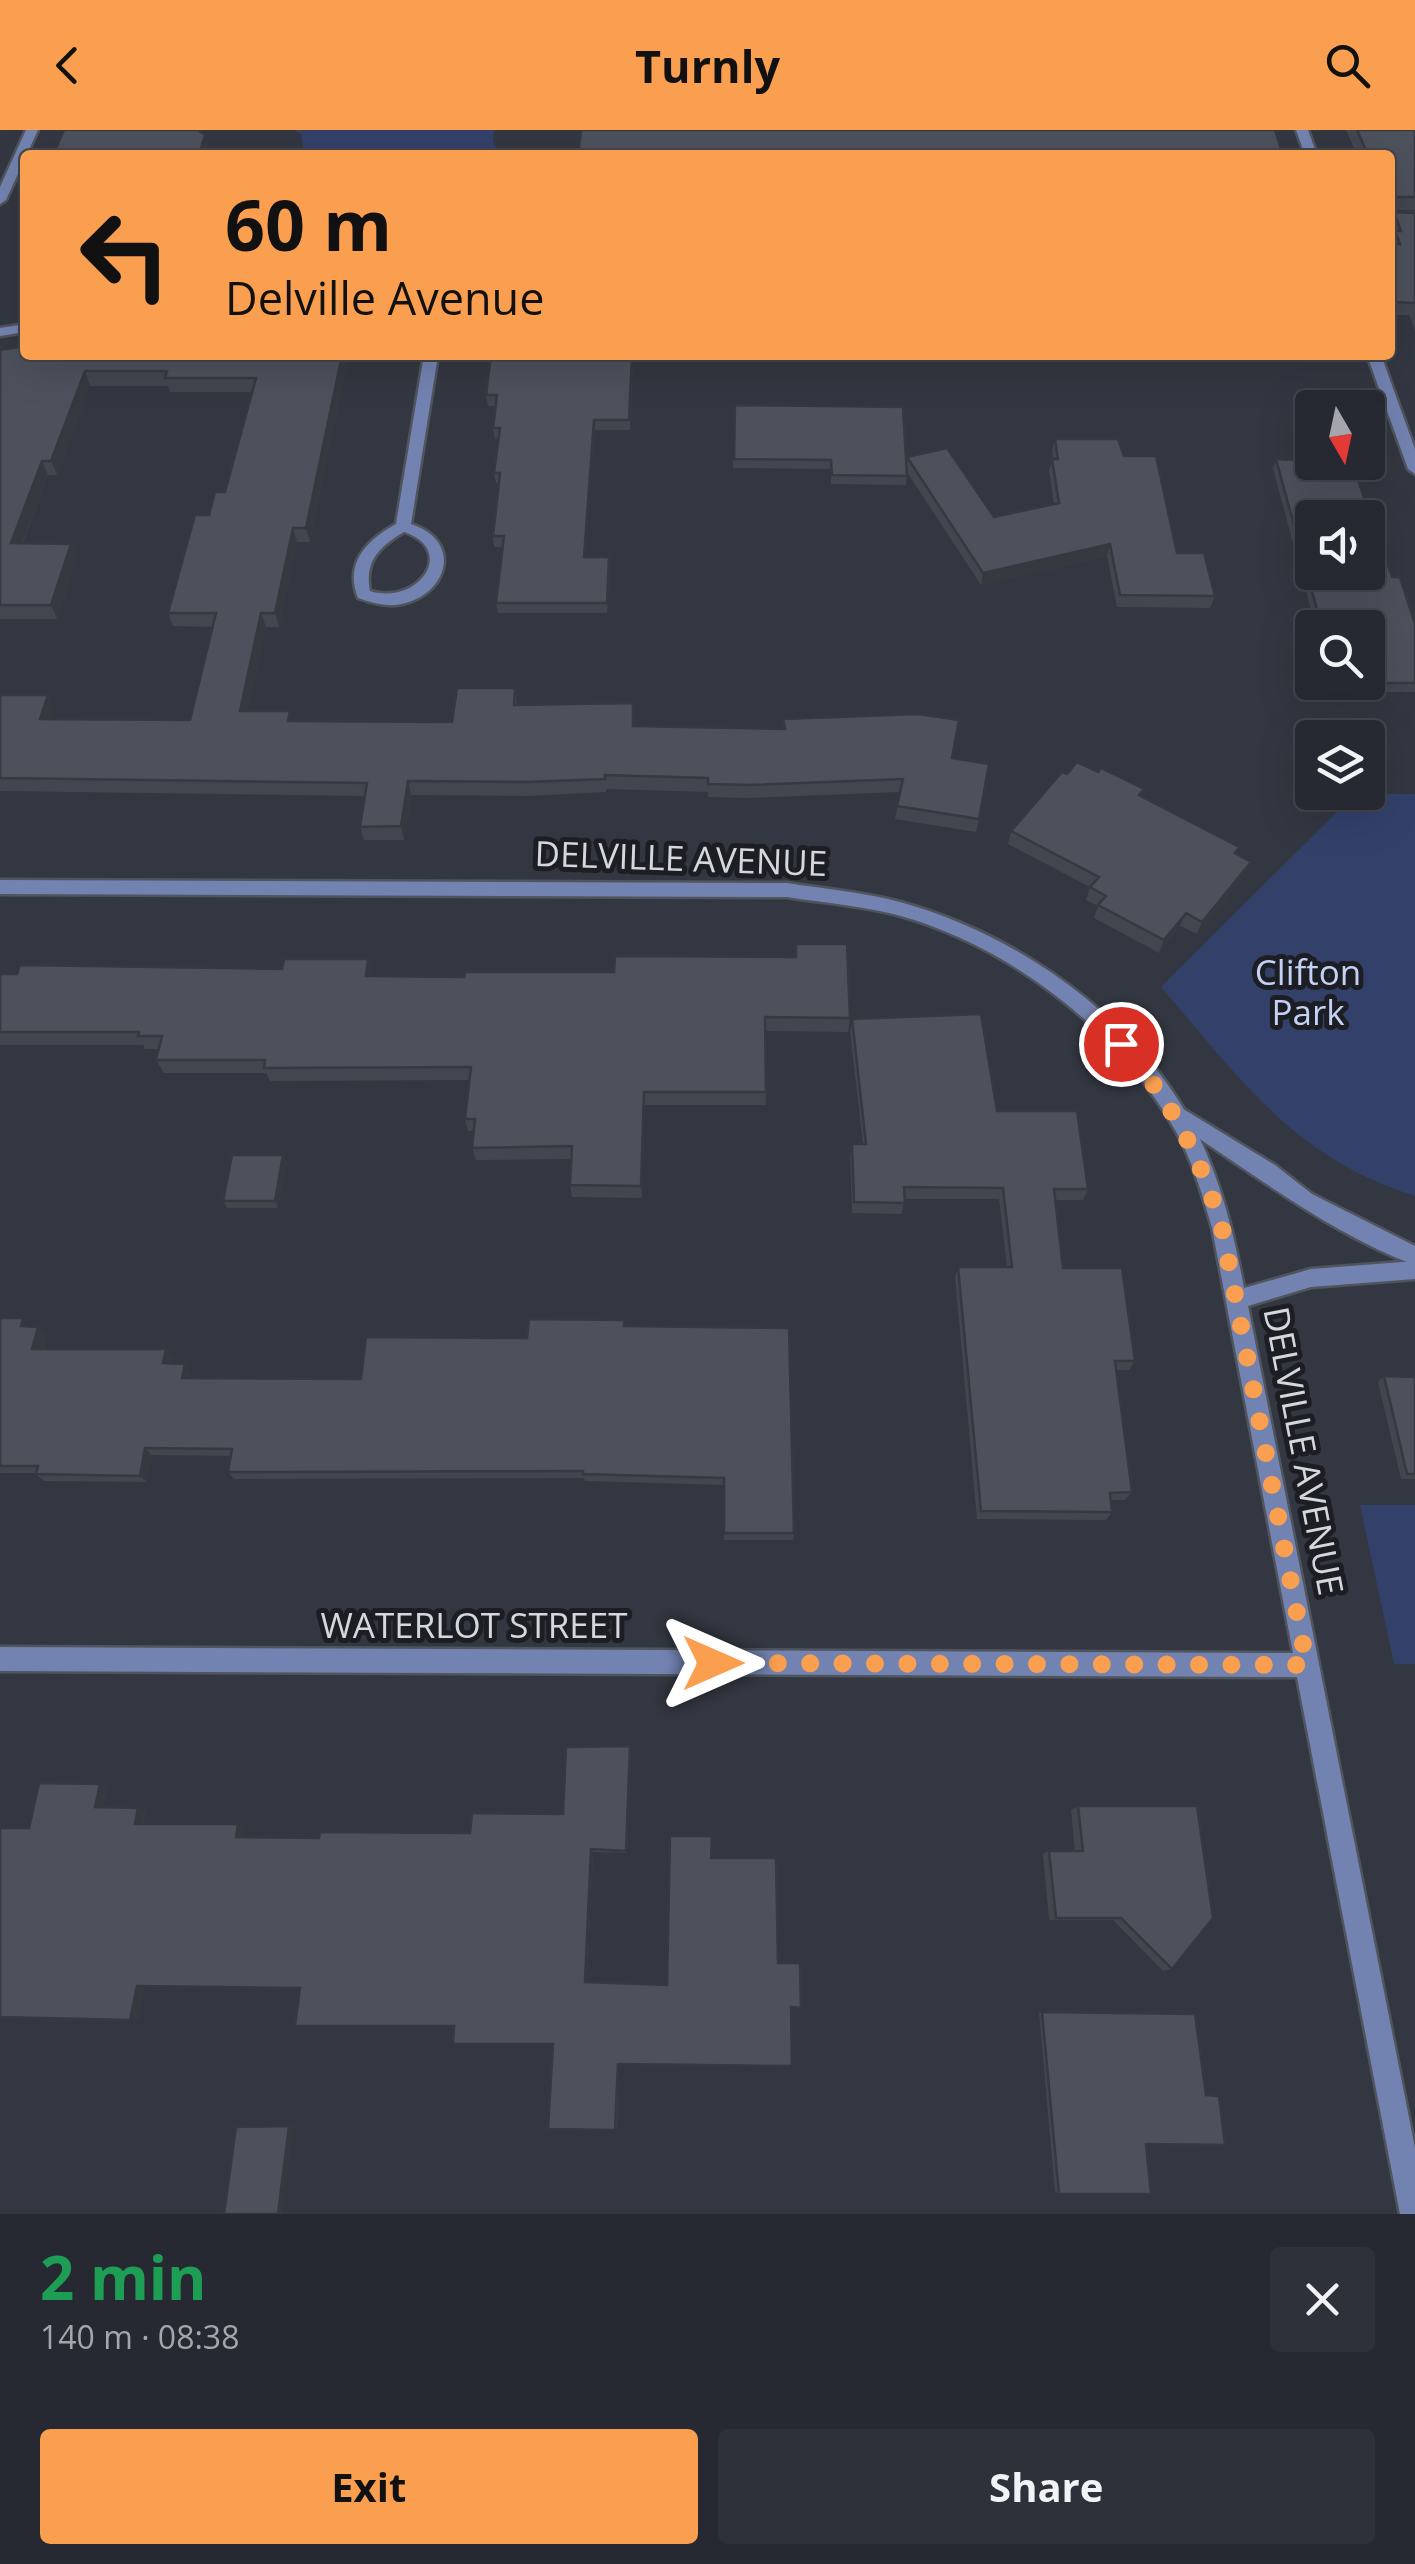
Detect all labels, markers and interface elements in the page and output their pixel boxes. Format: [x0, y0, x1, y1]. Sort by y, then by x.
text: Turnly [635, 35, 780, 96]
icon: back [40, 38, 95, 93]
icon: search [1320, 38, 1375, 93]
text: 60 m [225, 176, 392, 272]
icon: left [60, 190, 190, 320]
text: Delville Avenue [225, 267, 544, 328]
north arrow [1295, 390, 1385, 480]
map controls [1295, 390, 1385, 810]
button: sound [1295, 500, 1385, 590]
button: search [1295, 610, 1385, 700]
button: layers [1295, 720, 1385, 810]
street label: DELVILLE AVENUE [534, 829, 828, 886]
park label: Clifton Park [1255, 948, 1361, 1035]
pin [1079, 1002, 1164, 1087]
icon: arrive [1094, 1017, 1149, 1072]
street label: DELVILLE AVENUE [1253, 1303, 1355, 1599]
street label: WATERLOT STREET [321, 1601, 627, 1648]
position arrow [661, 1611, 765, 1715]
text: 2 min [40, 2236, 207, 2318]
button: close [1270, 2247, 1375, 2352]
text: 140 m · 08:38 [40, 2315, 239, 2358]
button: Exit [40, 2429, 698, 2544]
button: Share [718, 2429, 1375, 2544]

